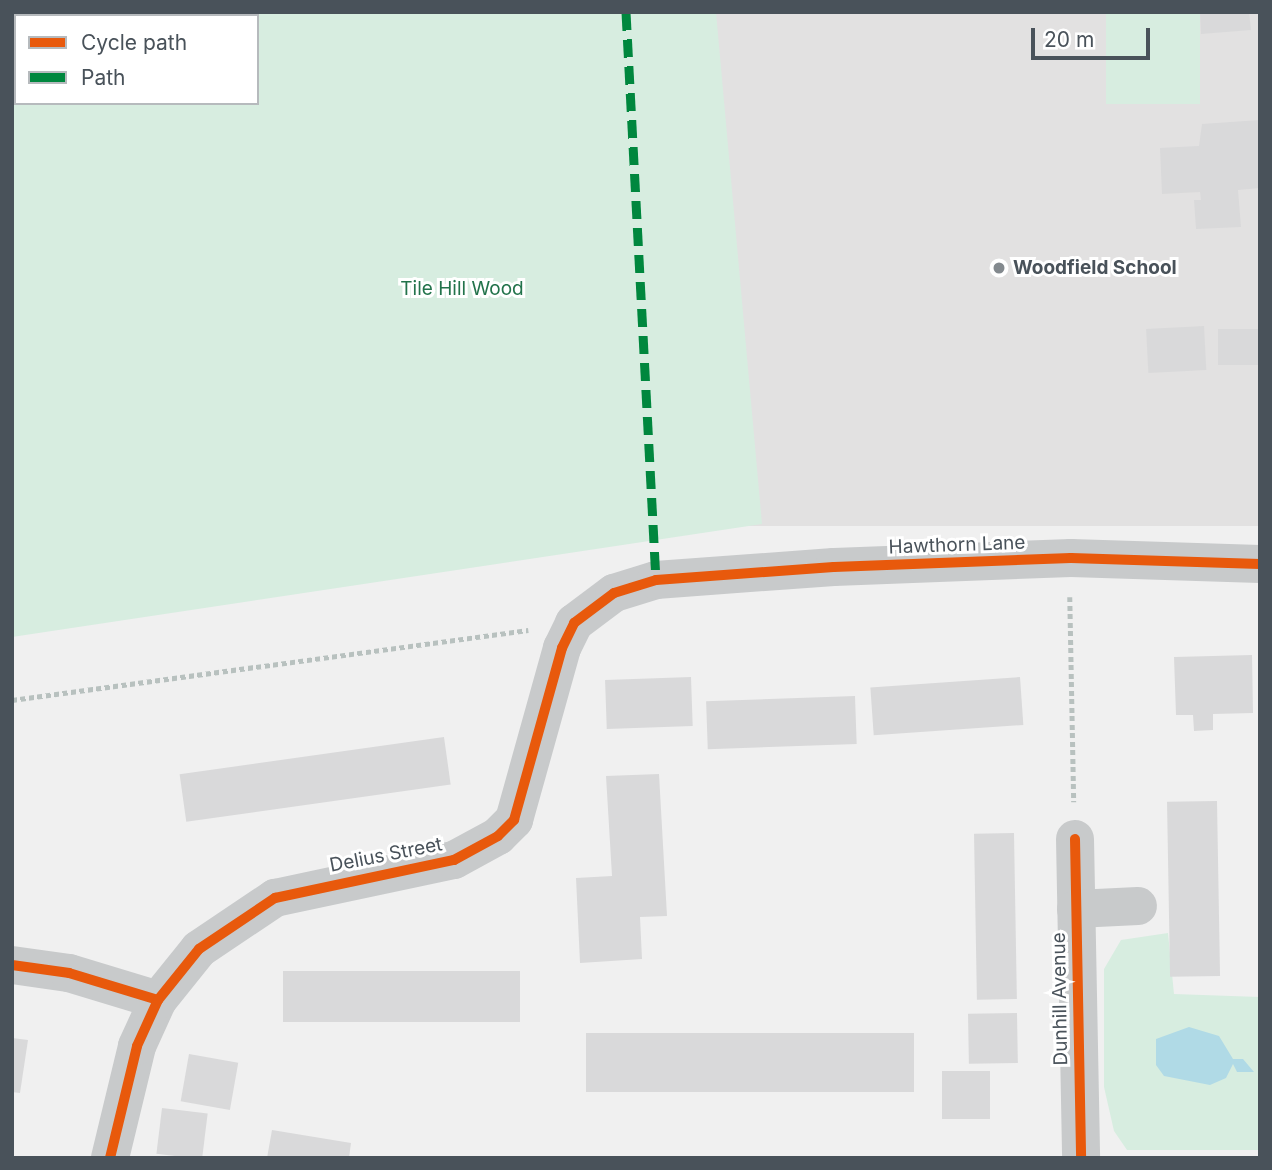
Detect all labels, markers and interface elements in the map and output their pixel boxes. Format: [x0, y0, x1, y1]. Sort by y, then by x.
legend [14, 14, 259, 105]
scale bar [1034, 14, 1153, 58]
text: 20 m [1044, 27, 1094, 52]
text: Cycle path [81, 30, 187, 55]
text: Path [81, 65, 126, 90]
place label: Woodfield School [1013, 257, 1177, 279]
marker: Woodfield School [991, 260, 1007, 276]
park label: Tile Hill Wood [400, 278, 524, 300]
street label: Hawthorn Lane [888, 531, 1026, 559]
street label: Delius Street [328, 833, 444, 877]
street label: Dunhill Avenue [1047, 932, 1073, 1066]

